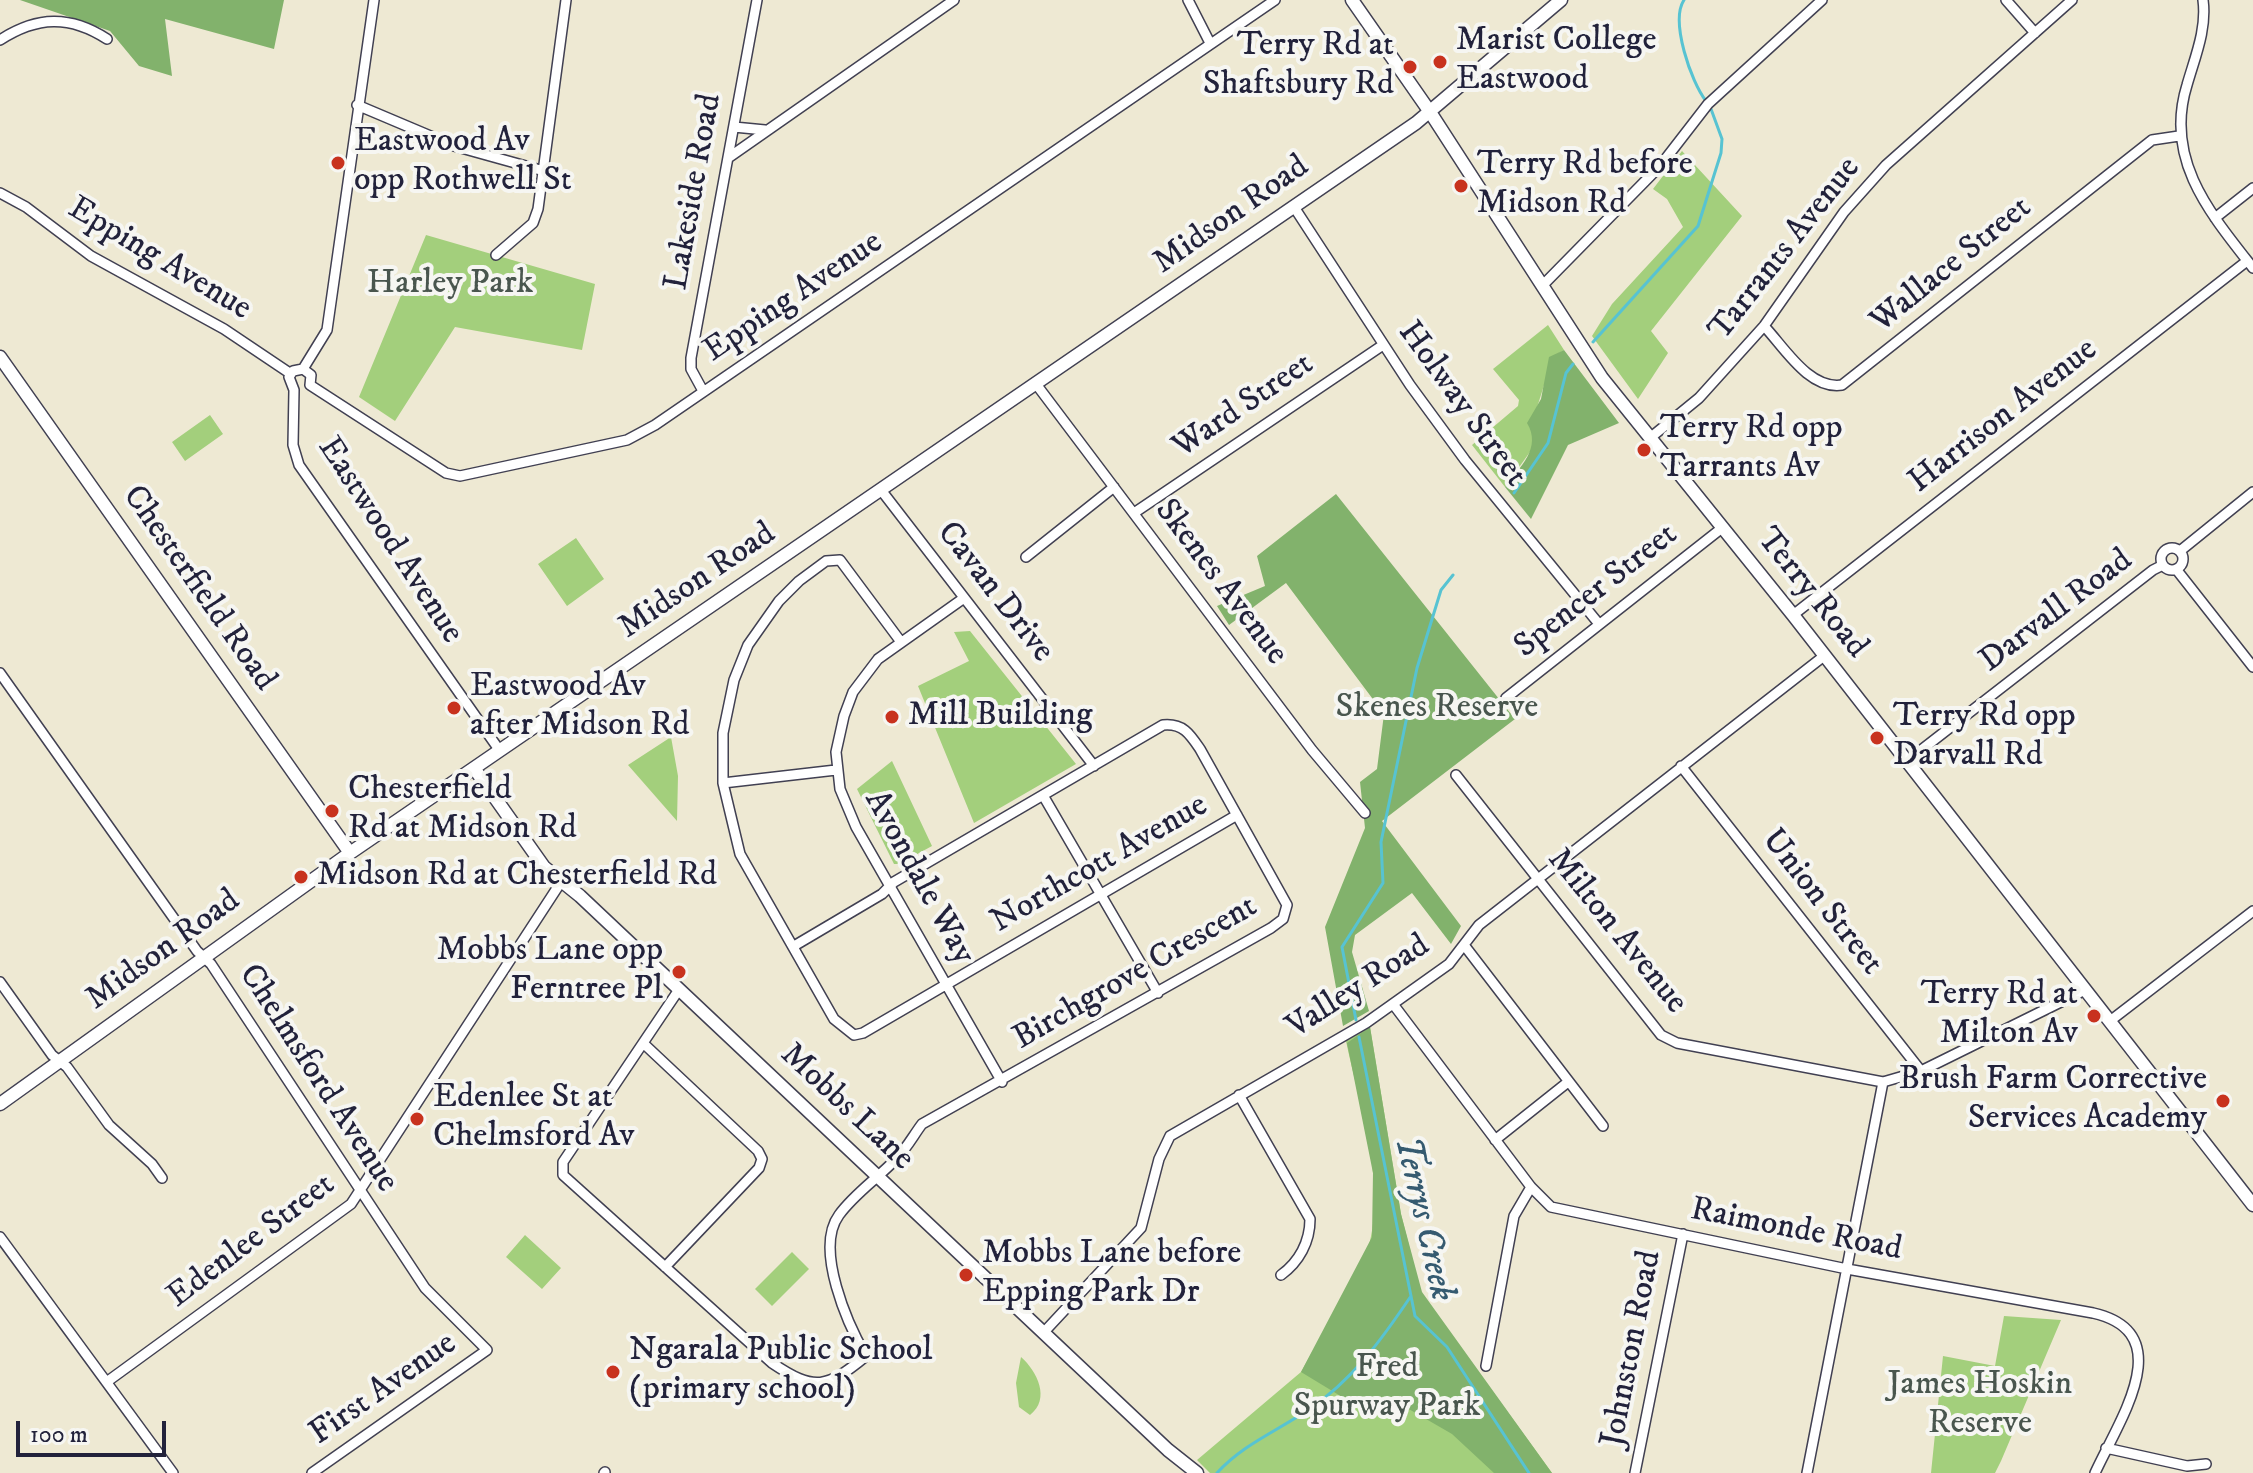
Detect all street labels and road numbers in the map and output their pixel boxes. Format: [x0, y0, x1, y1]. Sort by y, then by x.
street label: Lakeside Road [658, 91, 732, 293]
street label: Midson Road [1147, 148, 1317, 284]
street label: Tarrants Avenue [1702, 150, 1870, 350]
street label: Epping Avenue [60, 189, 258, 331]
street label: Wallace Street [1863, 189, 2041, 343]
street label: Epping Avenue [697, 223, 891, 373]
street label: Holway Street [1387, 314, 1535, 496]
street label: Harrison Avenue [1902, 331, 2106, 503]
street label: Ward Street [1166, 345, 1322, 469]
street label: Eastwood Avenue [307, 430, 471, 652]
street label: Chesterfield Road [112, 478, 284, 700]
street label: Skenes Avenue [1144, 492, 1296, 674]
street label: Midson Road [612, 515, 784, 649]
street label: Cavan Drive [926, 515, 1062, 671]
street label: Spencer Street [1507, 516, 1687, 668]
street label: Terry Road [1746, 521, 1876, 667]
street label: Darvall Road [1973, 541, 2141, 683]
street label: Avondale Way [854, 784, 982, 972]
street label: Northcott Avenue [985, 787, 1215, 943]
street label: Union Street [1751, 822, 1891, 984]
street label: Milton Avenue [1537, 841, 1695, 1023]
street label: Midson Road [79, 882, 249, 1020]
street label: Birchgrove Crescent [1007, 888, 1265, 1060]
street label: Valley Road [1280, 927, 1438, 1049]
street label: Chelmsford Avenue [228, 957, 406, 1201]
street label: Mobbs Lane [771, 1036, 921, 1180]
street label: Edenlee Street [160, 1166, 344, 1318]
street label: Raimonde Road [1687, 1191, 1905, 1271]
street label: Johnston Road [1594, 1247, 1672, 1451]
street label: First Avenue [303, 1325, 465, 1455]

